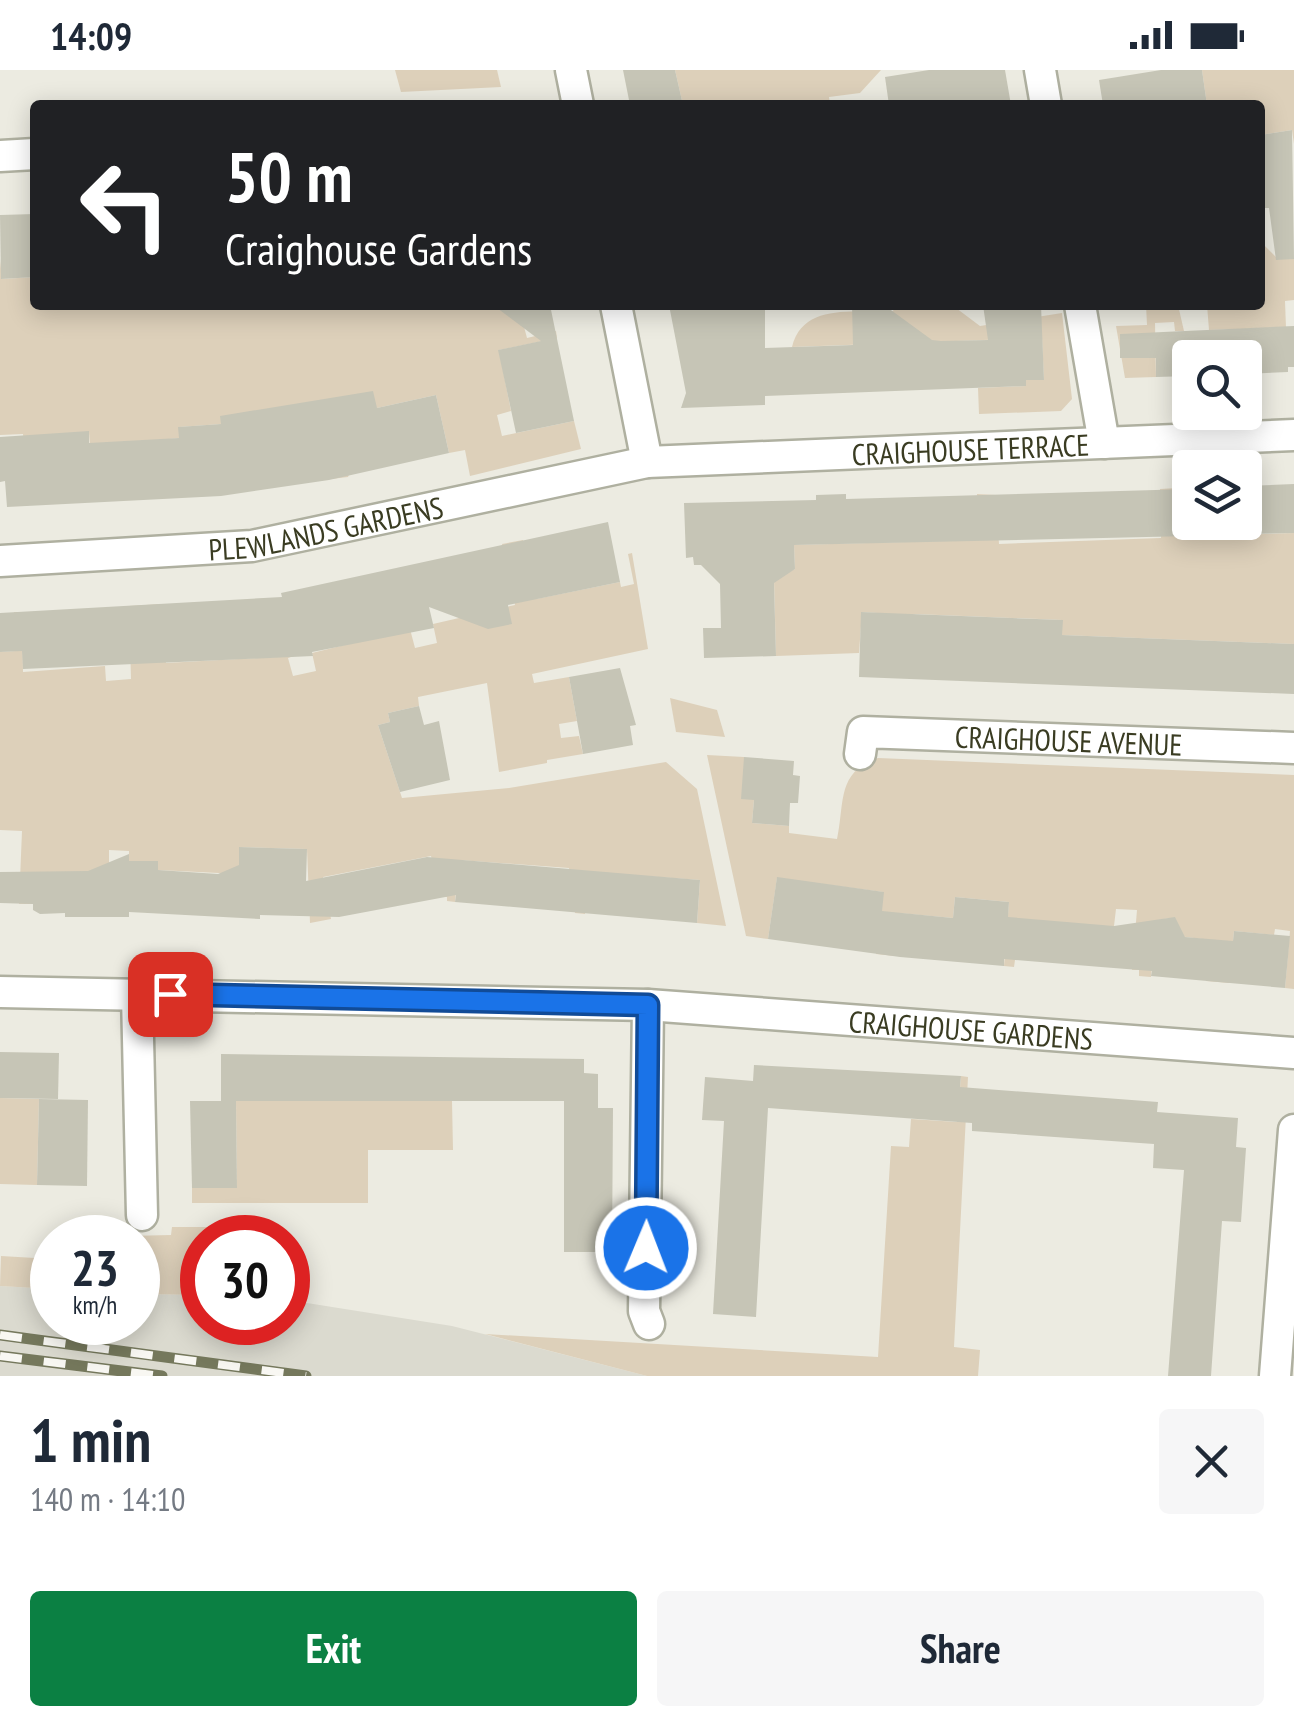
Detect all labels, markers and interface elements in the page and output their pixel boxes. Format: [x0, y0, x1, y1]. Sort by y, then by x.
text: 14:09 [50, 11, 132, 60]
text: 50 m [225, 131, 353, 221]
icon: left [60, 140, 190, 270]
text: Craighouse Gardens [225, 219, 532, 277]
map controls [1172, 340, 1262, 540]
button: search [1172, 340, 1262, 430]
street label: CRAIGHOUSE TERRACE [851, 424, 1090, 473]
button: layers [1172, 450, 1262, 540]
street label: PLEWLANDS GARDENS [207, 486, 446, 568]
street label: CRAIGHOUSE AVENUE [954, 716, 1183, 763]
pin [128, 952, 213, 1037]
icon: arrive [143, 967, 198, 1022]
street label: CRAIGHOUSE GARDENS [848, 1000, 1094, 1058]
position arrow [594, 1196, 698, 1300]
speed limit sign: 30 [180, 1215, 310, 1345]
text: 23 [71, 1235, 119, 1300]
text: km/h [73, 1289, 117, 1321]
text: 1 min [30, 1401, 151, 1479]
button: close [1159, 1409, 1264, 1514]
text: 140 m · 14:10 [30, 1478, 185, 1520]
button: Exit [30, 1591, 637, 1706]
button: Share [657, 1591, 1264, 1706]

